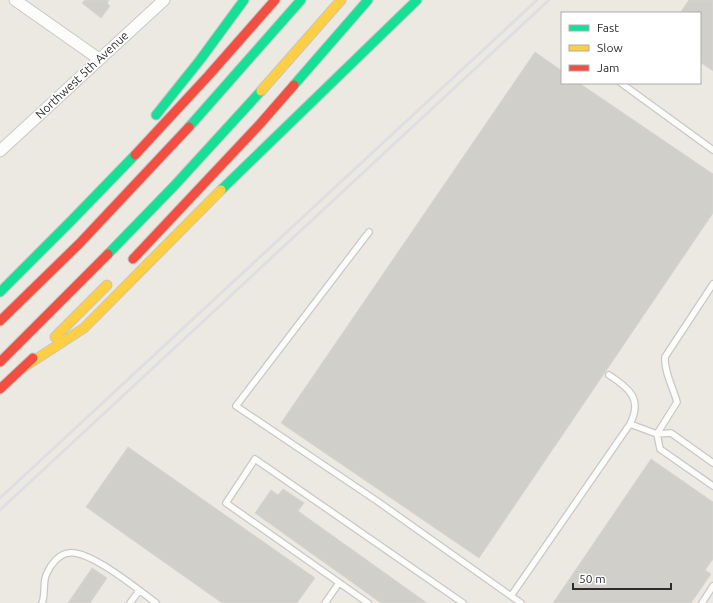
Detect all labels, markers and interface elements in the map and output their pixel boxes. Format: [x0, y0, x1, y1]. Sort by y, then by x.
legend [561, 12, 701, 84]
text: Fast [597, 21, 619, 34]
street label: Northwest 5th Avenue [33, 28, 131, 121]
text: Slow [597, 41, 623, 54]
text: Jam [597, 61, 619, 74]
scale bar [573, 565, 671, 591]
text: 50 m [579, 572, 606, 585]

